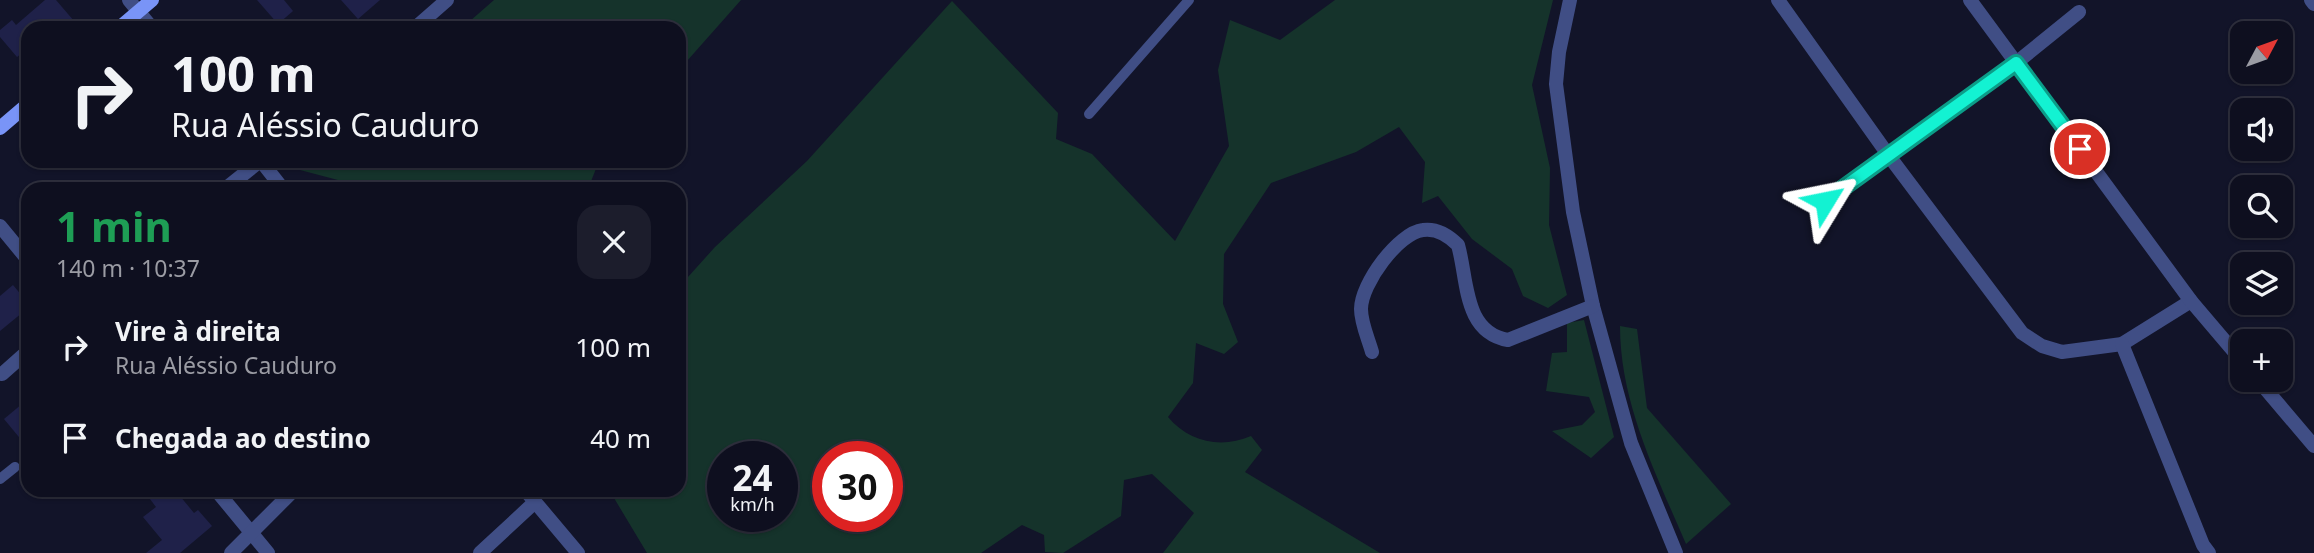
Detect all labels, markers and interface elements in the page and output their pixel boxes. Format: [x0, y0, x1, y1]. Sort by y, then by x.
north arrow [2230, 21, 2292, 84]
map controls [2230, 21, 2293, 392]
text: 100 m [171, 40, 316, 106]
icon: right [56, 49, 147, 140]
button: sound [2230, 98, 2293, 161]
text: Rua Aléssio Cauduro [171, 103, 480, 146]
pin [2050, 119, 2110, 179]
icon: arrive [2061, 130, 2099, 168]
position arrow [1788, 164, 1862, 238]
button: search [2230, 175, 2293, 238]
text: 1 min [56, 197, 172, 254]
button: close [577, 205, 651, 279]
text: 140 m · 10:37 [56, 252, 200, 284]
button: layers [2230, 252, 2293, 315]
text: Vire à direita [115, 313, 281, 349]
icon: right [56, 328, 94, 366]
text: 100 m [575, 329, 651, 365]
button: + [2230, 329, 2293, 392]
text: Rua Aléssio Cauduro [115, 349, 337, 381]
icon: arrive [56, 419, 94, 457]
text: Chegada ao destino [115, 420, 371, 456]
text: 40 m [590, 420, 651, 456]
speed limit sign: 30 [812, 441, 903, 532]
text: 24 [732, 454, 773, 501]
text: km/h [730, 492, 775, 516]

